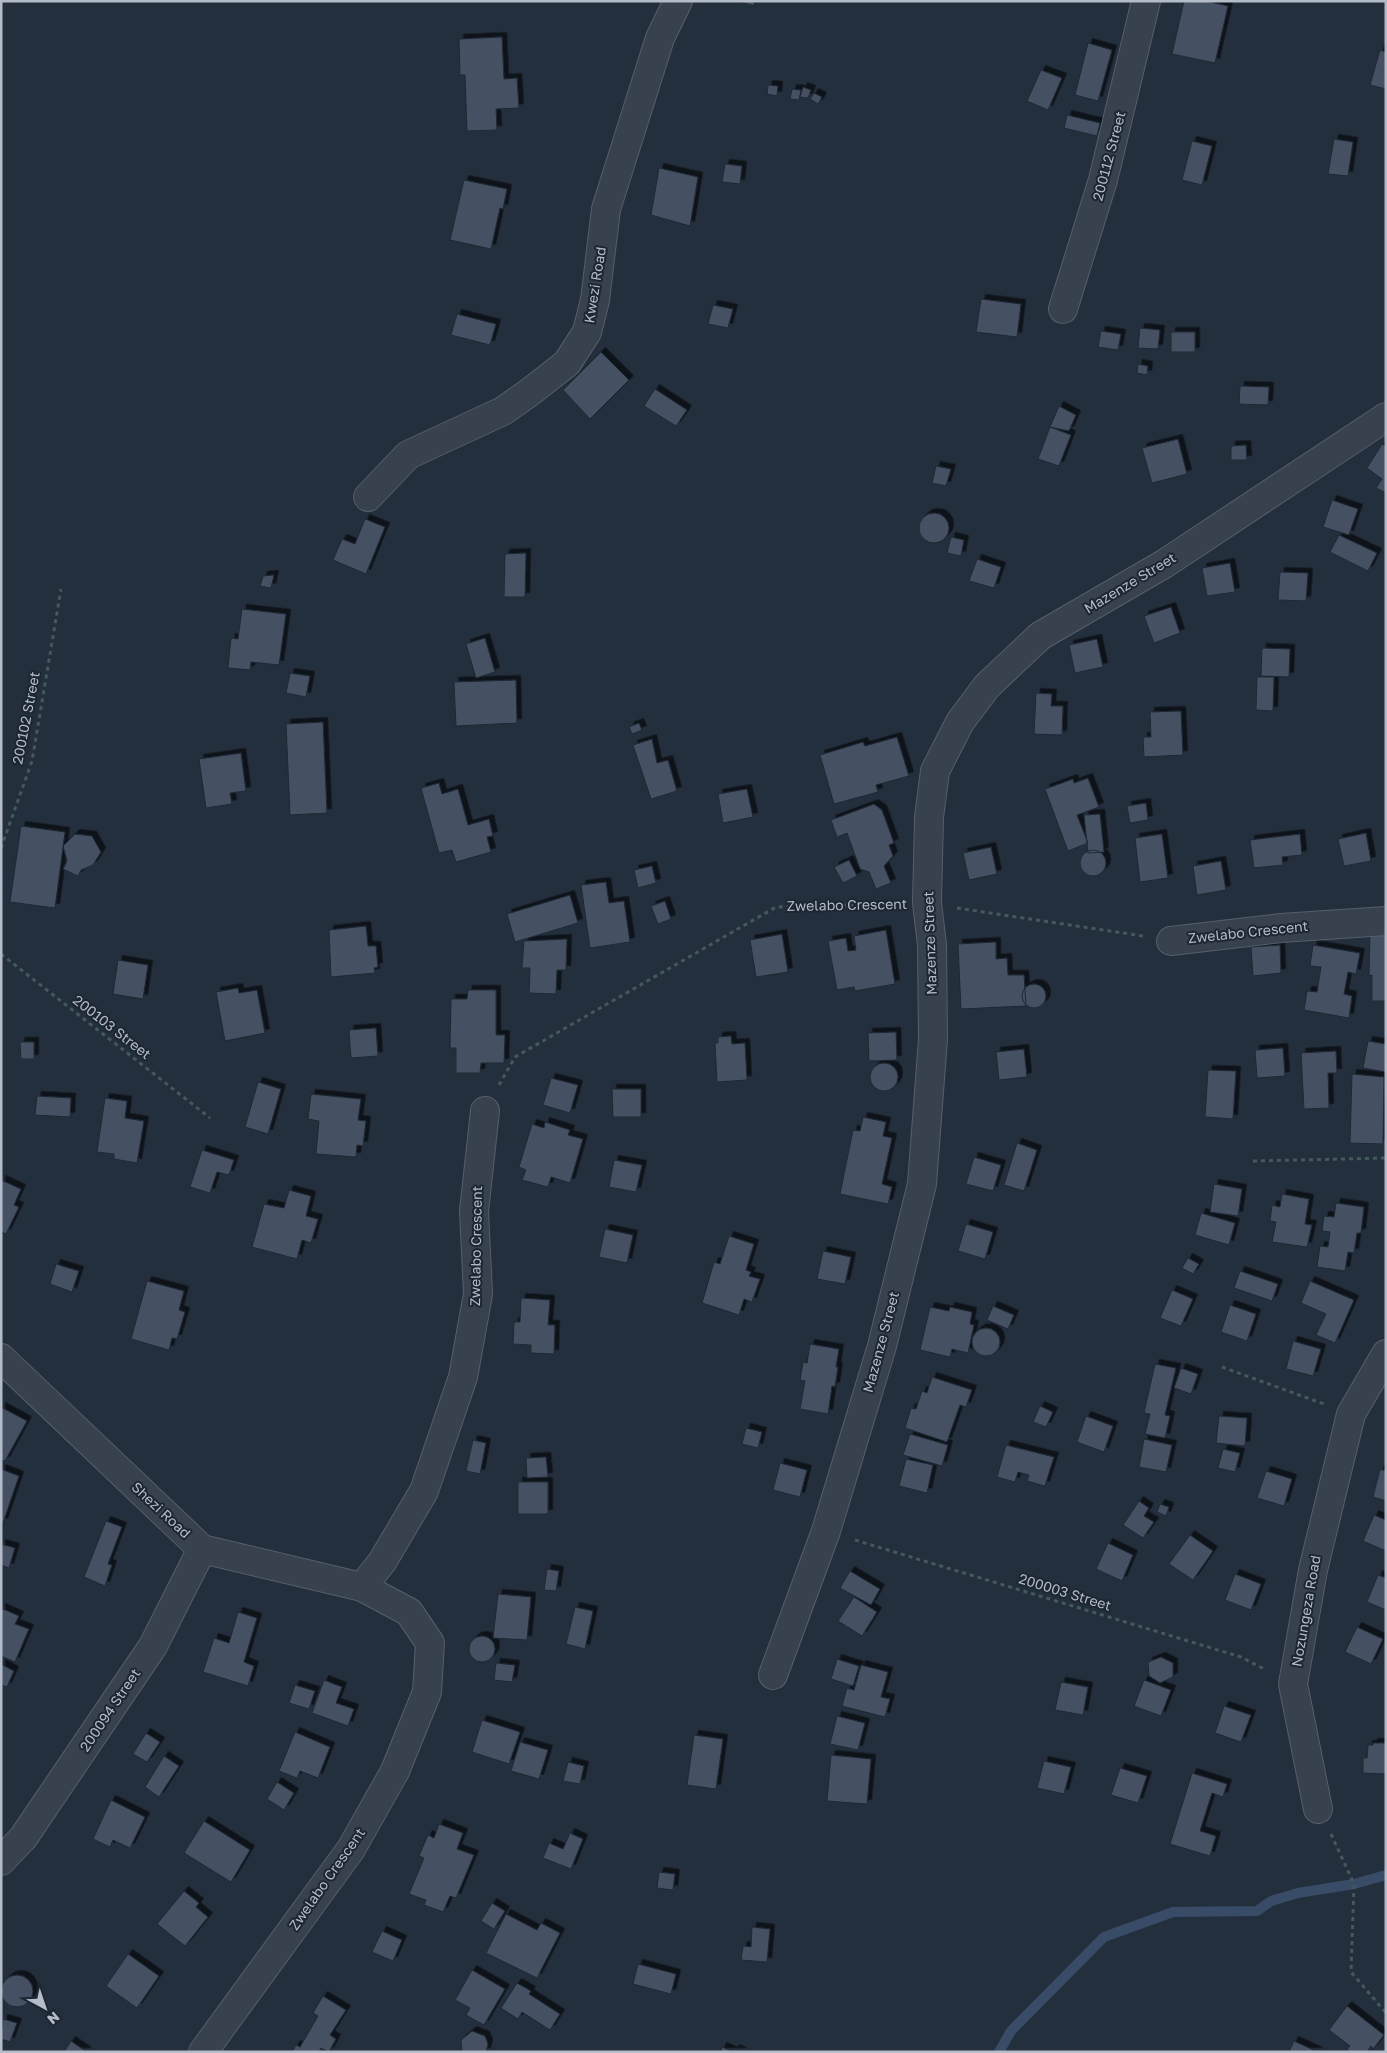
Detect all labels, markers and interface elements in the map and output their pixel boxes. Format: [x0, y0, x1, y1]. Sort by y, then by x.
street label: 200112 Street [1088, 109, 1129, 203]
street label: Kwezi Road [580, 245, 609, 324]
street label: Mazenze Street [1081, 548, 1179, 617]
street label: 200102 Street [8, 670, 43, 766]
street label: Mazenze Street [919, 891, 940, 995]
street label: Zwelabo Crescent [787, 895, 907, 914]
street label: Zwelabo Crescent [1187, 917, 1309, 946]
street label: 200103 Street [70, 991, 155, 1062]
street label: Zwelabo Crescent [466, 1186, 485, 1306]
street label: Mazenze Street [859, 1289, 902, 1394]
street label: Shezi Road [128, 1478, 194, 1541]
street label: Nozungeza Road [1287, 1554, 1324, 1668]
street label: 200003 Street [1017, 1569, 1114, 1614]
street label: 200094 Street [76, 1665, 144, 1754]
street label: Zwelabo Crescent [285, 1824, 368, 1933]
north arrow [20, 1983, 70, 2033]
text: N [44, 2008, 63, 2028]

